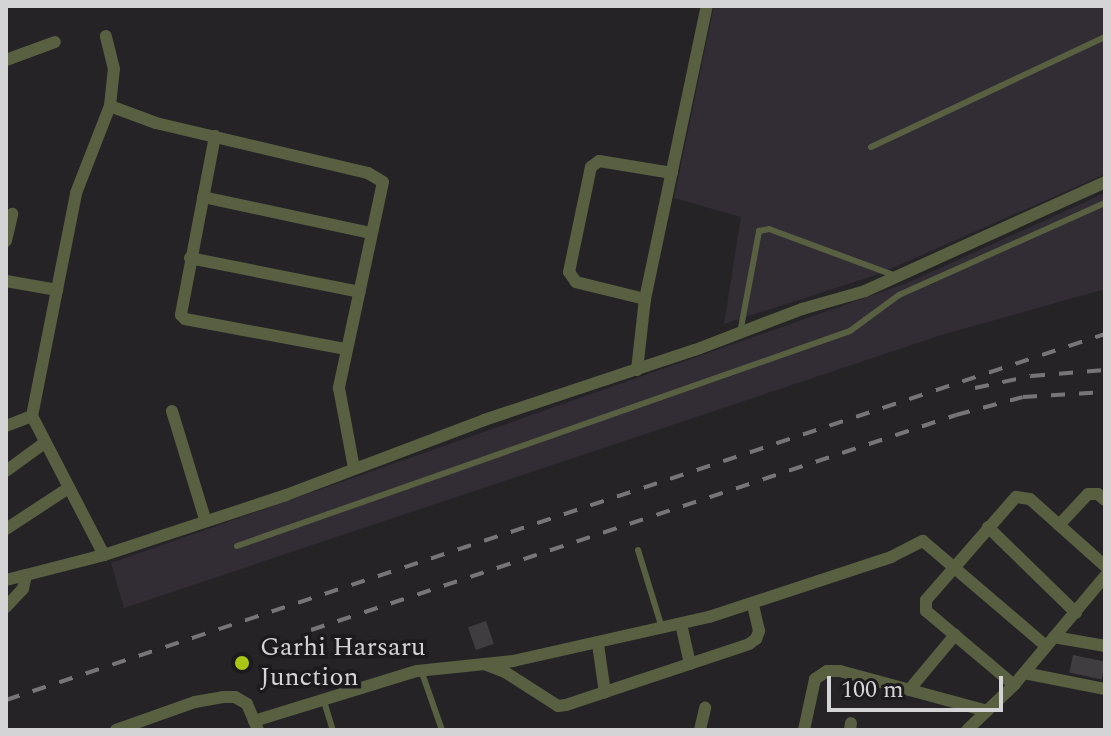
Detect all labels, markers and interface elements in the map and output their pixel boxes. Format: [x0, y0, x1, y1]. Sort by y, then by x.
place label: Garhi Harsaru Junction [260, 632, 426, 694]
marker: Garhi Harsaru Junction [231, 652, 253, 674]
scale bar [831, 660, 1007, 710]
text: 100 m [841, 672, 904, 708]

